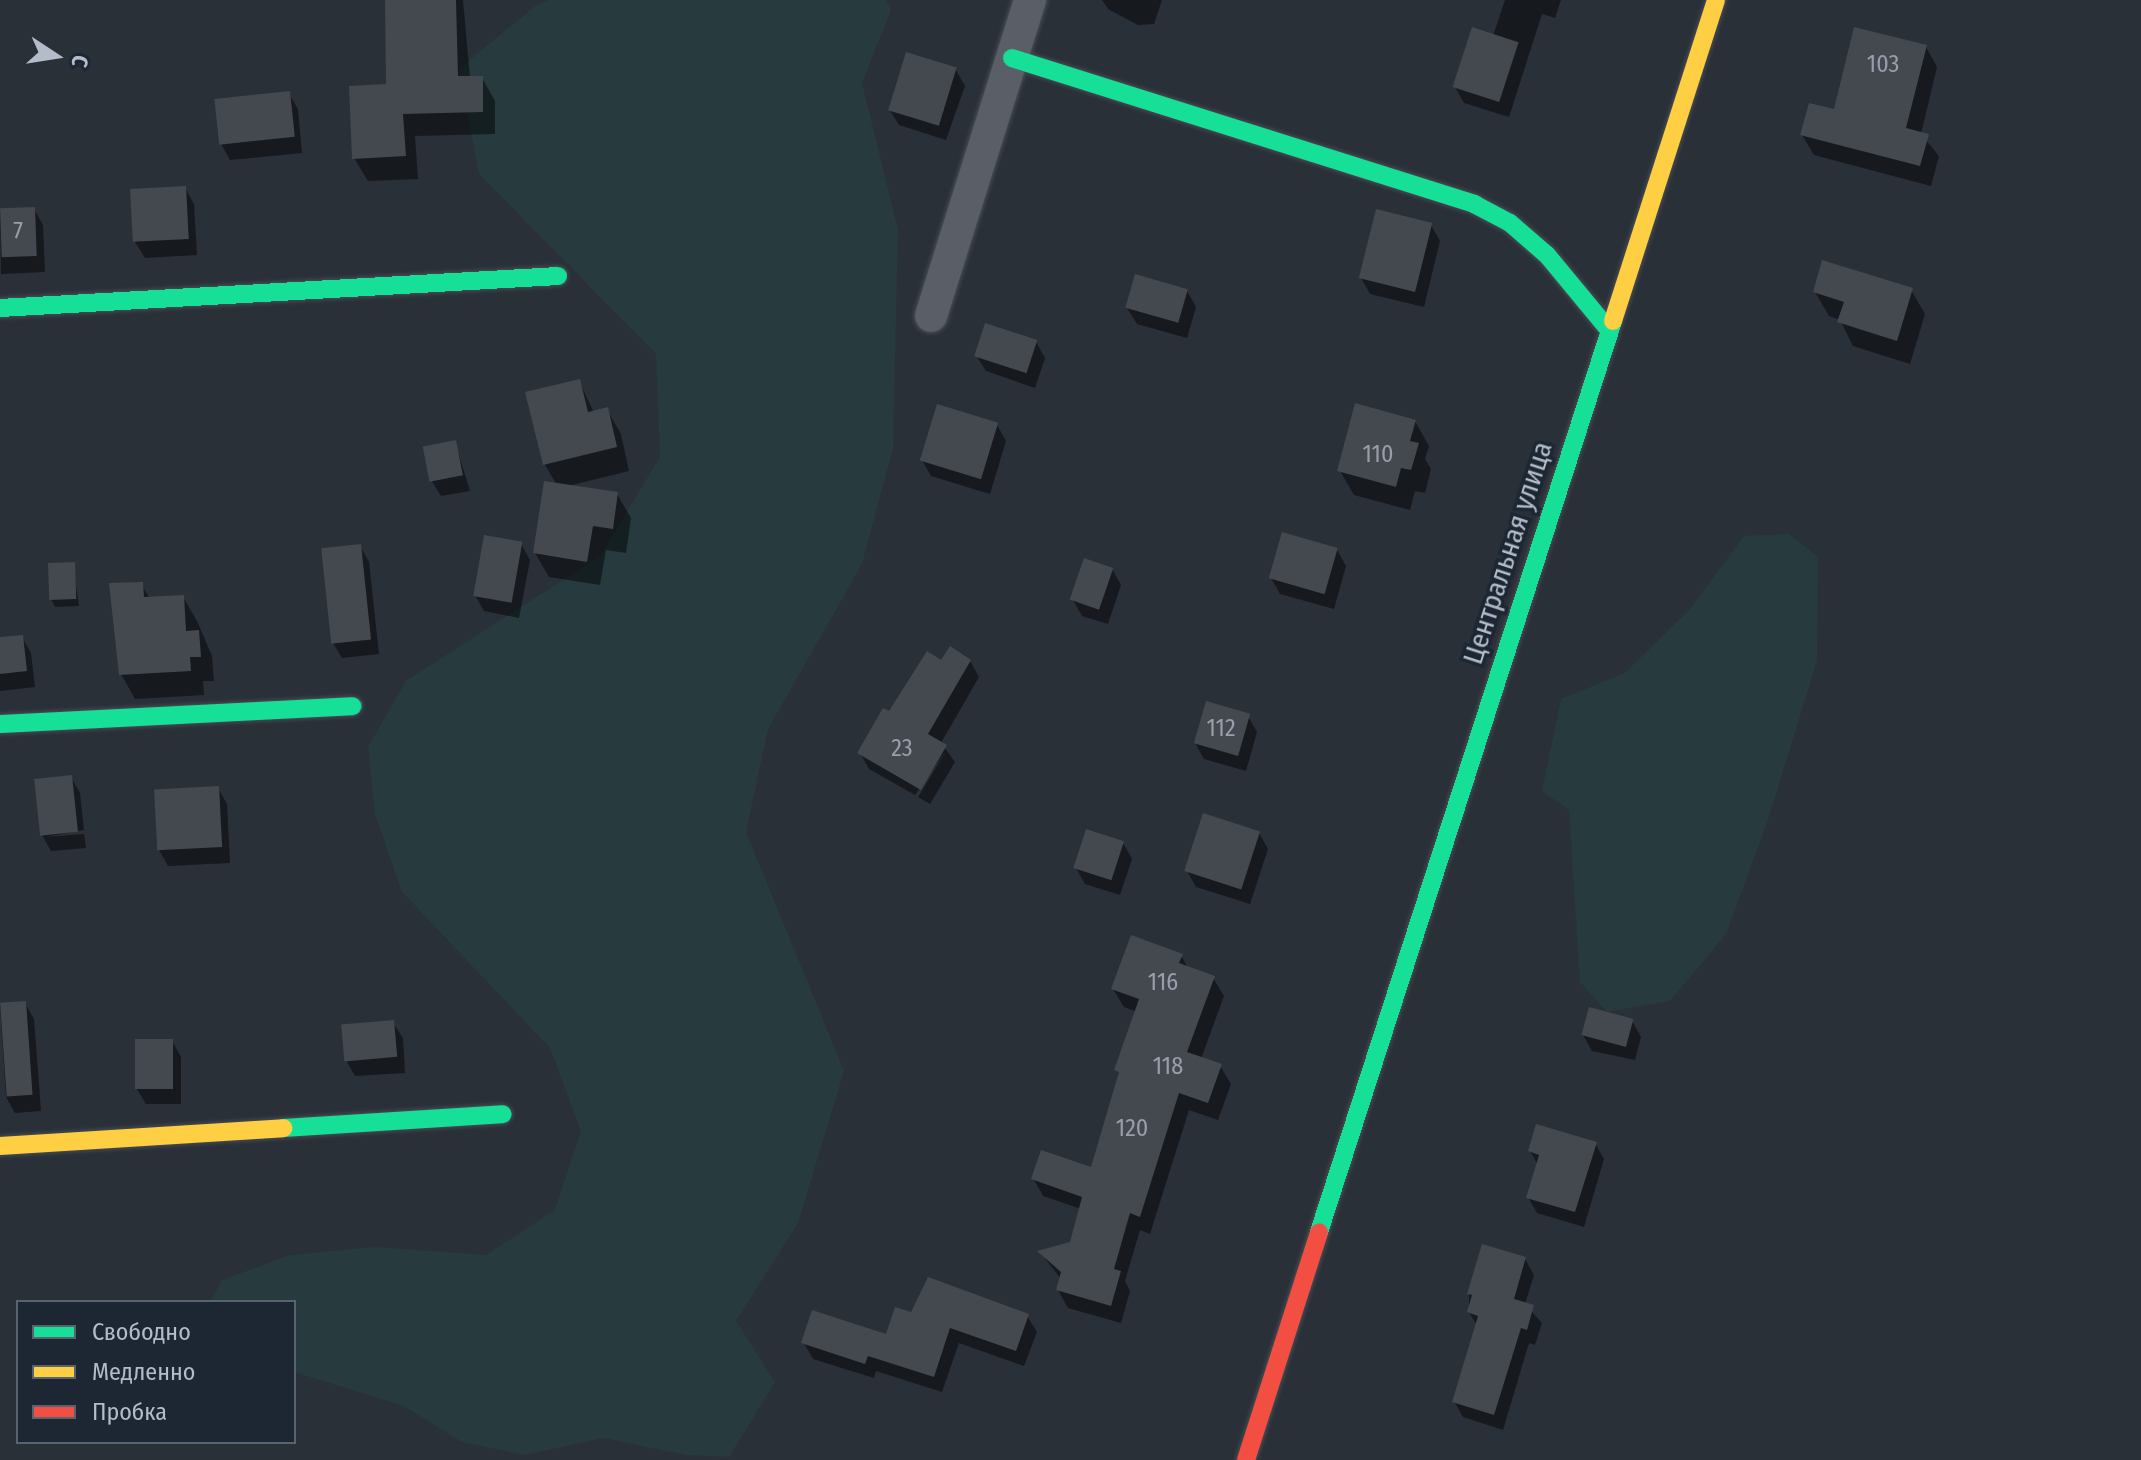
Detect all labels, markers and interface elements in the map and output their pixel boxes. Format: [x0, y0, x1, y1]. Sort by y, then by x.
north arrow [16, 16, 96, 96]
house number: 103 [1867, 51, 1899, 79]
text: С [66, 53, 94, 70]
house number: 7 [13, 218, 23, 246]
street label: Центральная улица [1456, 437, 1560, 669]
house number: 110 [1363, 441, 1393, 469]
house number: 112 [1207, 715, 1235, 743]
house number: 23 [891, 735, 913, 763]
house number: 116 [1148, 969, 1178, 997]
house number: 118 [1153, 1053, 1183, 1081]
house number: 120 [1116, 1115, 1148, 1143]
legend [16, 1300, 296, 1444]
text: Свободно [92, 1318, 191, 1346]
text: Медленно [92, 1358, 195, 1386]
text: Пробка [92, 1398, 167, 1426]

